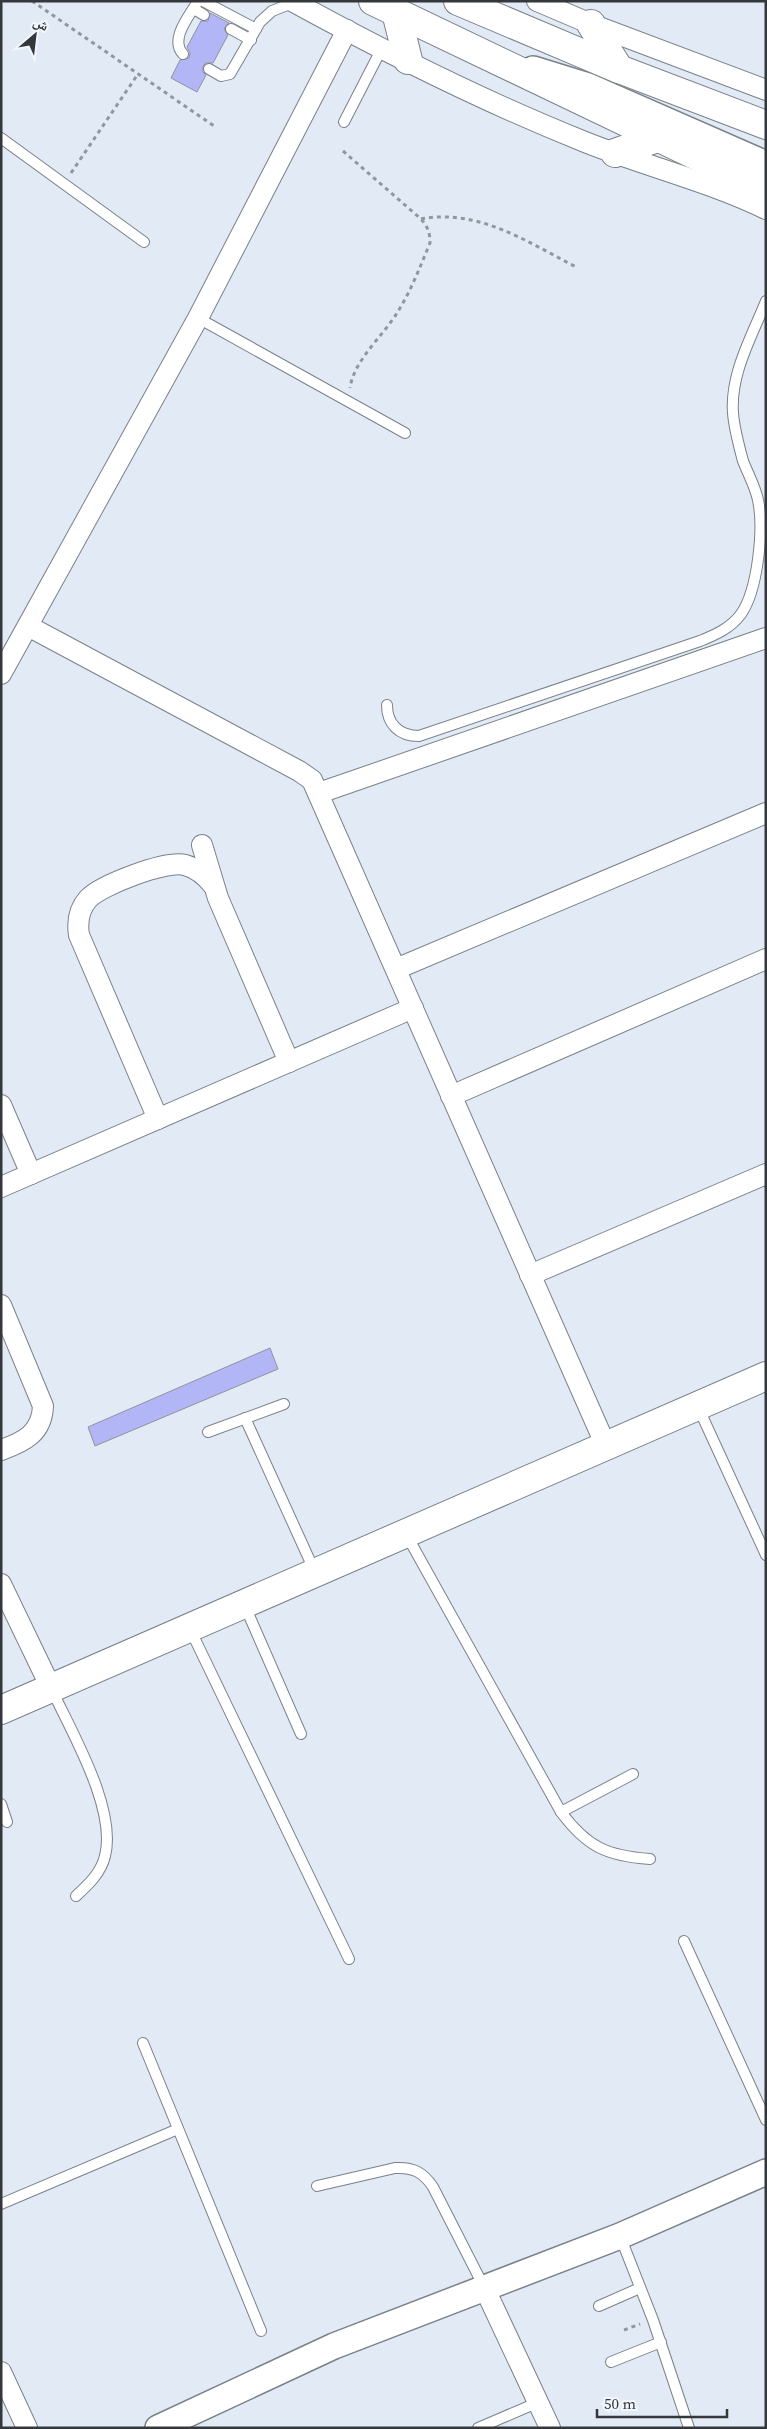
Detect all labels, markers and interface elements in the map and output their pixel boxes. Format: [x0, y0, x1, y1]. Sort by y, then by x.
north arrow [10, 10, 60, 60]
text: ش [30, 11, 52, 36]
scale bar [597, 2386, 727, 2418]
text: 50 m [604, 2393, 636, 2414]

